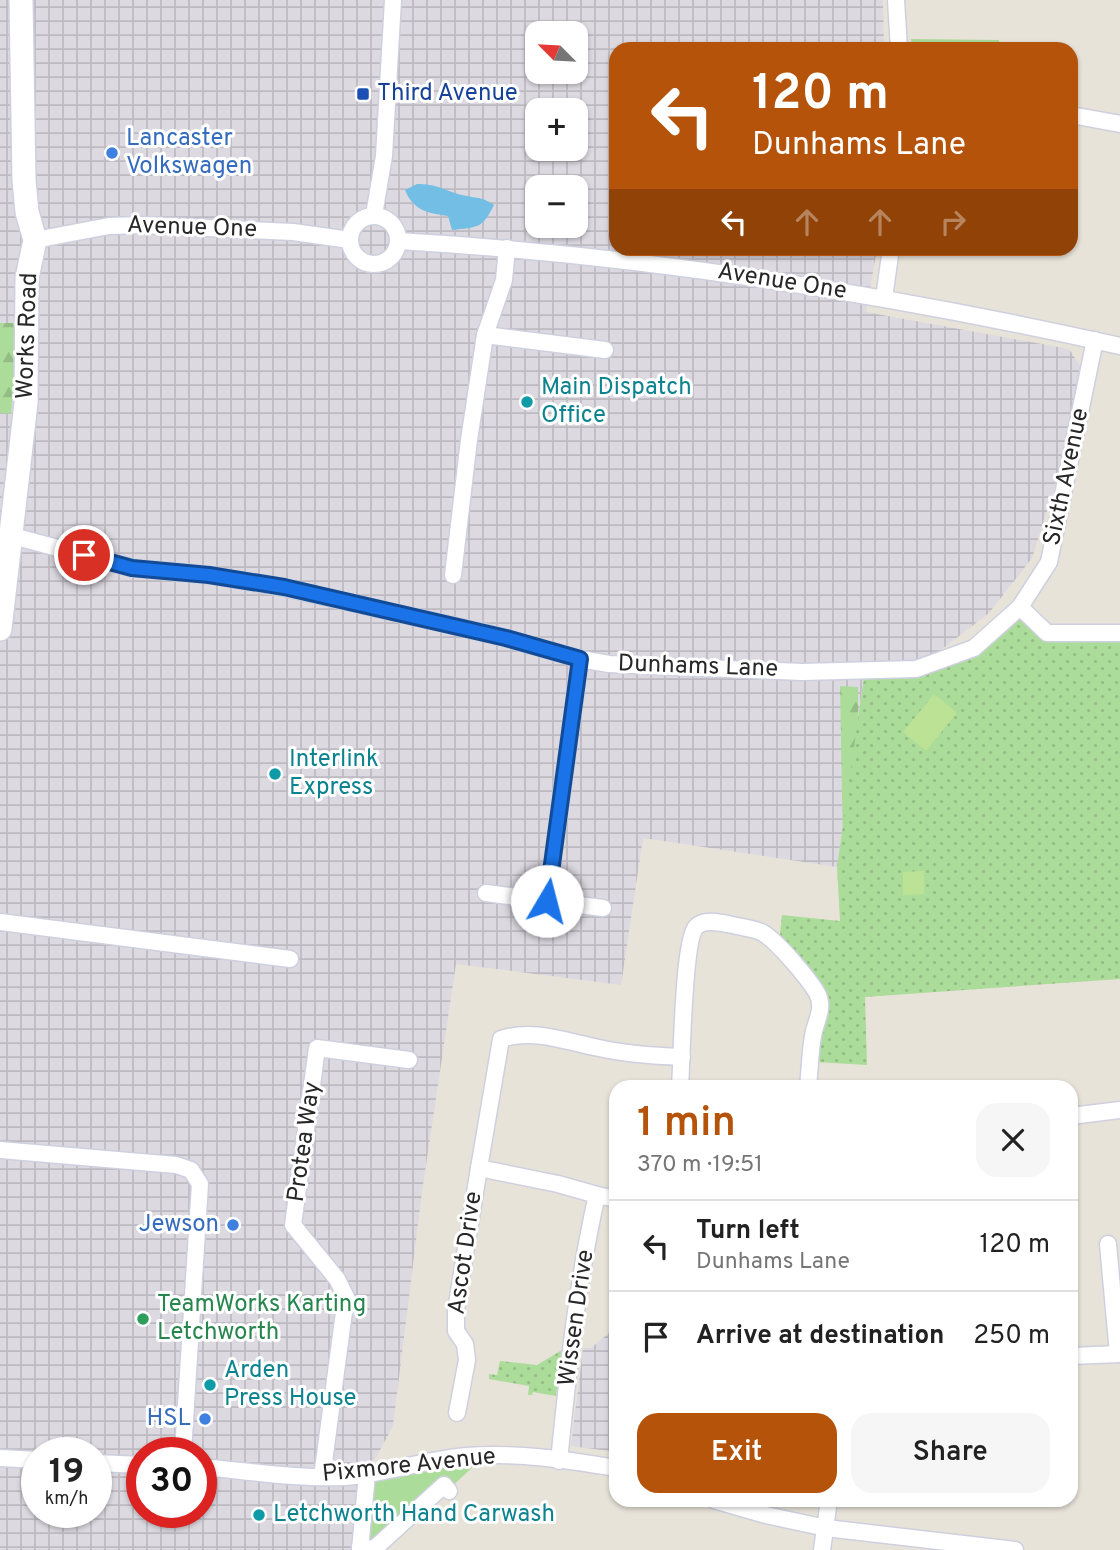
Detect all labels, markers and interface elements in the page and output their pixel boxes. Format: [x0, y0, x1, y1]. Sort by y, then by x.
north arrow [525, 21, 588, 84]
map controls [525, 21, 588, 238]
text: 120 m [752, 65, 889, 127]
icon: left [637, 70, 728, 161]
place label: Third Avenue [377, 79, 518, 109]
marker: Third Avenue [355, 86, 371, 102]
button: + [525, 98, 588, 161]
place label: Lancaster Volkswagen [126, 124, 252, 182]
text: Dunhams Lane [752, 126, 966, 166]
marker: Lancaster Volkswagen [104, 145, 120, 161]
button: − [525, 175, 588, 238]
icon: left [715, 203, 753, 241]
icon: ahead [788, 203, 826, 241]
icon: ahead [861, 203, 899, 241]
icon: right [934, 203, 972, 241]
street label: Avenue One [126, 211, 258, 245]
street label: Avenue One [715, 257, 849, 307]
street label: Works Road [11, 272, 45, 400]
place label: Main Dispatch Office [541, 373, 692, 431]
marker: Main Dispatch Office [519, 394, 535, 410]
street label: Sixth Avenue [1038, 406, 1096, 548]
pin [54, 525, 114, 585]
icon: arrive [65, 536, 103, 574]
street label: Dunhams Lane [617, 649, 779, 685]
place label: Interlink Express [289, 745, 379, 803]
marker: Interlink Express [267, 766, 283, 782]
position arrow [510, 864, 584, 938]
street label: Protea Way [282, 1080, 328, 1204]
text: 1 min [637, 1098, 736, 1151]
button: close [976, 1103, 1050, 1177]
text: 370 m · 19:51 [637, 1151, 763, 1180]
street label: Ascot Drive [443, 1189, 489, 1317]
place label: Jewson [138, 1210, 219, 1240]
text: Turn left [696, 1215, 800, 1248]
marker: Jewson [225, 1217, 241, 1233]
icon: left [637, 1227, 675, 1265]
text: 120 m [980, 1229, 1050, 1262]
street label: Wissen Drive [553, 1248, 601, 1388]
text: Dunhams Lane [696, 1248, 850, 1277]
place label: TeamWorks Karting Letchworth [157, 1290, 366, 1348]
marker: TeamWorks Karting Letchworth [135, 1311, 151, 1327]
icon: arrive [637, 1318, 675, 1356]
text: Arrive at destination [696, 1320, 944, 1353]
text: 250 m [973, 1320, 1050, 1353]
place label: Arden Press House [224, 1356, 356, 1414]
marker: Arden Press House [202, 1377, 218, 1393]
place label: HSL [146, 1404, 191, 1434]
marker: HSL [197, 1411, 213, 1427]
button: Exit [637, 1413, 837, 1493]
button: Share [851, 1413, 1050, 1493]
speed limit sign: 30 [126, 1437, 217, 1528]
street label: Pixmore Avenue [321, 1442, 497, 1490]
text: 19 [49, 1451, 84, 1495]
text: km/h [45, 1488, 88, 1511]
place label: Letchworth Hand Carwash [273, 1500, 555, 1530]
marker: Letchworth Hand Carwash [251, 1507, 267, 1523]

